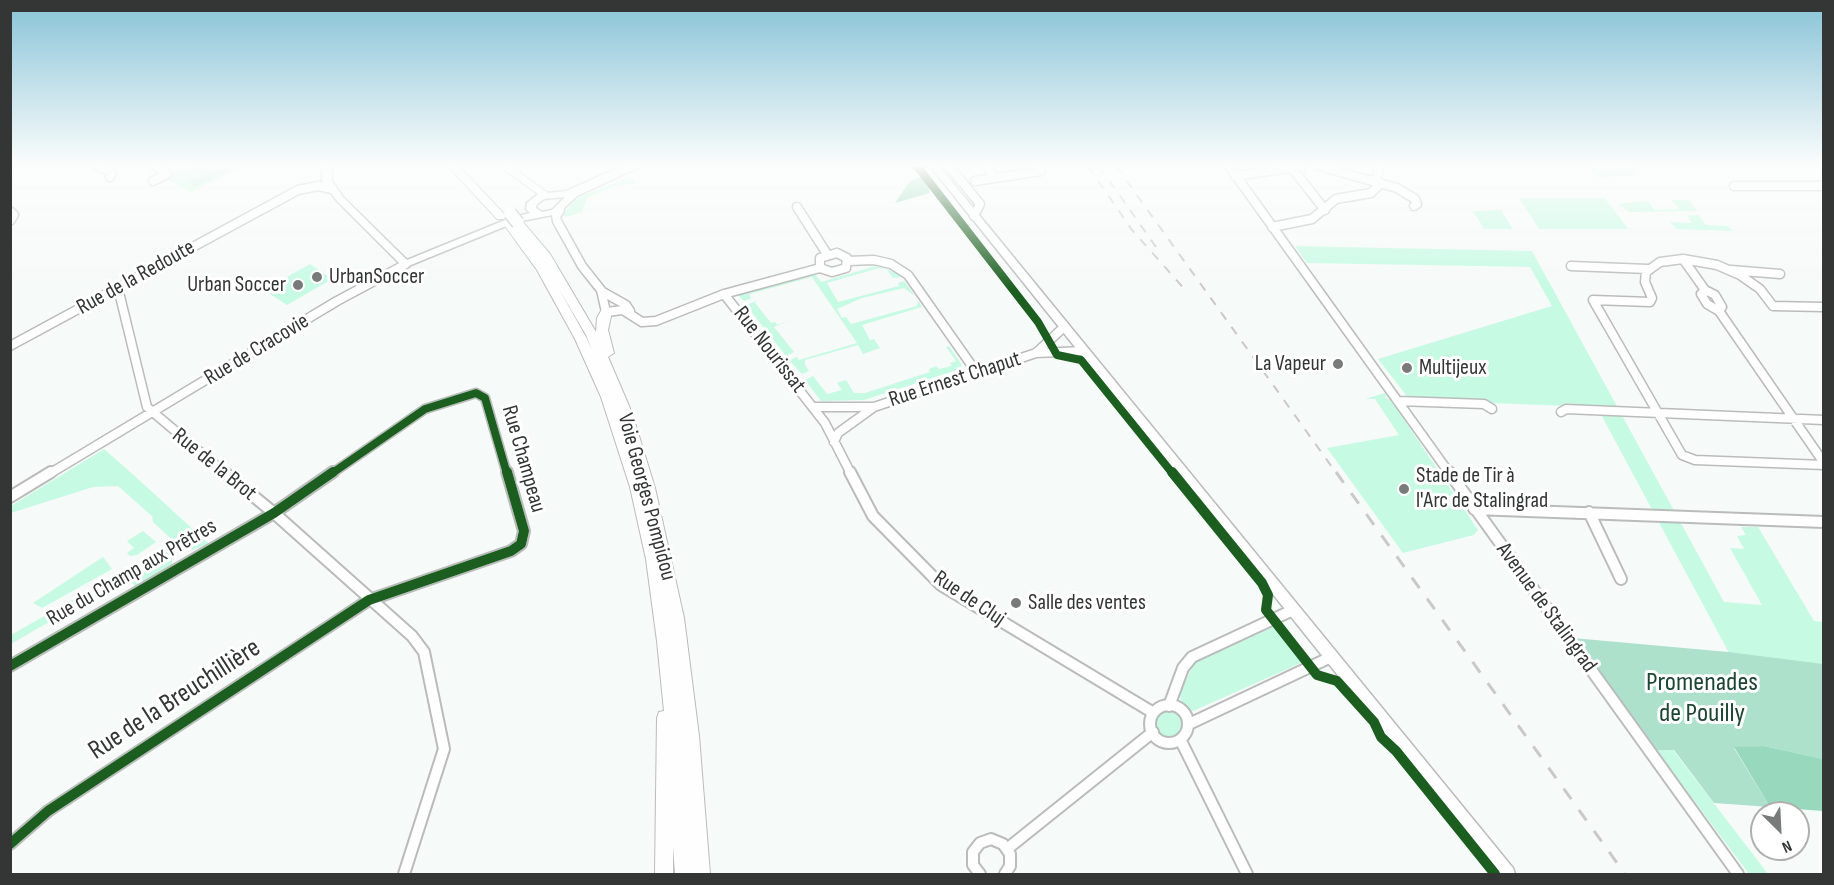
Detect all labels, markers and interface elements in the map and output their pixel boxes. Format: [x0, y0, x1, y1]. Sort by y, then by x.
street label: Rue de la Redoute [72, 235, 200, 321]
place label: UrbanSoccer [329, 264, 424, 290]
marker: UrbanSoccer [310, 270, 324, 284]
place label: Urban Soccer [187, 272, 286, 298]
marker: Urban Soccer [291, 278, 305, 292]
street label: Rue Nourissat [727, 302, 811, 398]
street label: Rue de Cracovie [200, 308, 314, 392]
street label: Rue Ernest Chaput [886, 346, 1024, 414]
place label: La Vapeur [1255, 351, 1326, 377]
place label: Multijeux [1419, 355, 1486, 381]
marker: La Vapeur [1331, 357, 1345, 371]
marker: Multijeux [1400, 361, 1414, 375]
street label: Rue Champeau [495, 402, 551, 516]
street label: Voie Georges Pompidou [611, 411, 681, 583]
street label: Rue de la Brot [166, 423, 262, 507]
place label: Stade de Tir à l'Arc de Stalingrad [1416, 463, 1548, 514]
marker: Stade de Tir à l'Arc de Stalingrad [1397, 482, 1411, 496]
street label: Rue du Champ aux Prêtres [42, 514, 222, 632]
street label: Avenue de Stalingrad [1490, 538, 1602, 678]
street label: Rue de Cluj [928, 565, 1010, 633]
place label: Salle des ventes [1028, 590, 1146, 616]
marker: Salle des ventes [1009, 596, 1023, 610]
street label: Rue de la Breuchillière [83, 632, 267, 768]
park label: Promenades de Pouilly [1646, 667, 1758, 730]
north arrow [1750, 801, 1810, 861]
text: N [1779, 836, 1794, 856]

